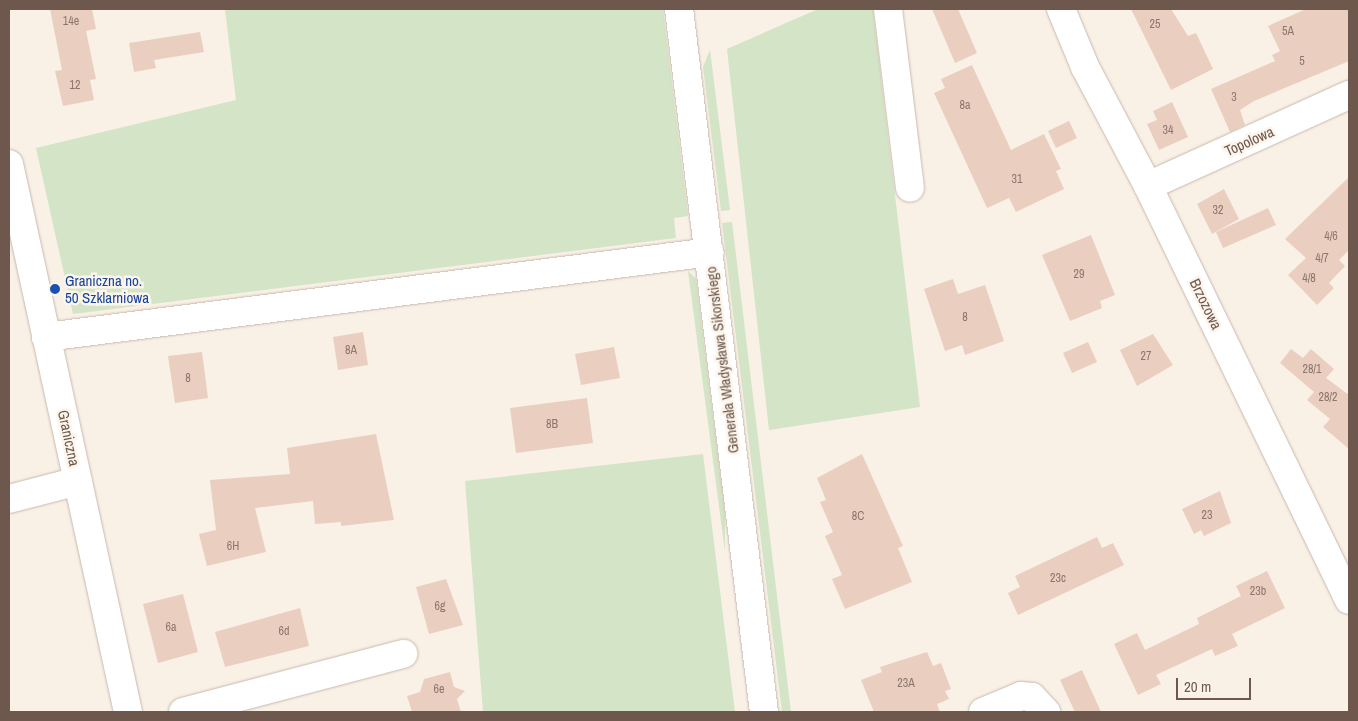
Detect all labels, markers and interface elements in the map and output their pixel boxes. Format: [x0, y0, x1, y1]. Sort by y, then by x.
house number: 14e [63, 15, 79, 29]
house number: 25 [1150, 18, 1160, 32]
house number: 5A [1282, 25, 1294, 39]
house number: 5 [1299, 55, 1305, 69]
house number: 12 [70, 79, 80, 93]
house number: 3 [1231, 91, 1237, 105]
house number: 8a [960, 99, 970, 113]
street label: Topolowa [1222, 122, 1276, 160]
house number: 34 [1163, 124, 1173, 138]
house number: 31 [1012, 173, 1022, 187]
house number: 32 [1213, 204, 1223, 218]
house number: 4/6 [1324, 230, 1338, 244]
house number: 4/7 [1315, 252, 1329, 266]
street label: Generała Władysława Sikorskiego [702, 266, 742, 454]
house number: 29 [1074, 268, 1084, 282]
place label: Graniczna no. 50 Szklarniowa [65, 271, 149, 306]
house number: 4/8 [1302, 272, 1316, 286]
street label: Brzozowa [1186, 276, 1226, 332]
marker: Graniczna no. 50 Szklarniowa [49, 283, 61, 295]
house number: 8 [962, 311, 968, 325]
house number: 8A [345, 344, 357, 358]
house number: 27 [1141, 350, 1151, 364]
house number: 28/1 [1302, 363, 1322, 377]
house number: 8 [185, 372, 191, 386]
house number: 28/2 [1318, 391, 1338, 405]
street label: Graniczna [54, 408, 84, 468]
house number: 8B [546, 418, 558, 432]
house number: 23 [1202, 509, 1212, 523]
house number: 8C [852, 510, 864, 524]
house number: 6H [227, 540, 239, 554]
house number: 23c [1050, 572, 1066, 586]
house number: 23b [1250, 585, 1266, 599]
house number: 6g [435, 600, 445, 614]
house number: 6a [166, 621, 176, 635]
house number: 6d [279, 625, 289, 639]
scale bar [1178, 668, 1253, 700]
text: 20 m [1184, 676, 1211, 697]
house number: 23A [897, 677, 915, 691]
house number: 6e [434, 683, 444, 697]

